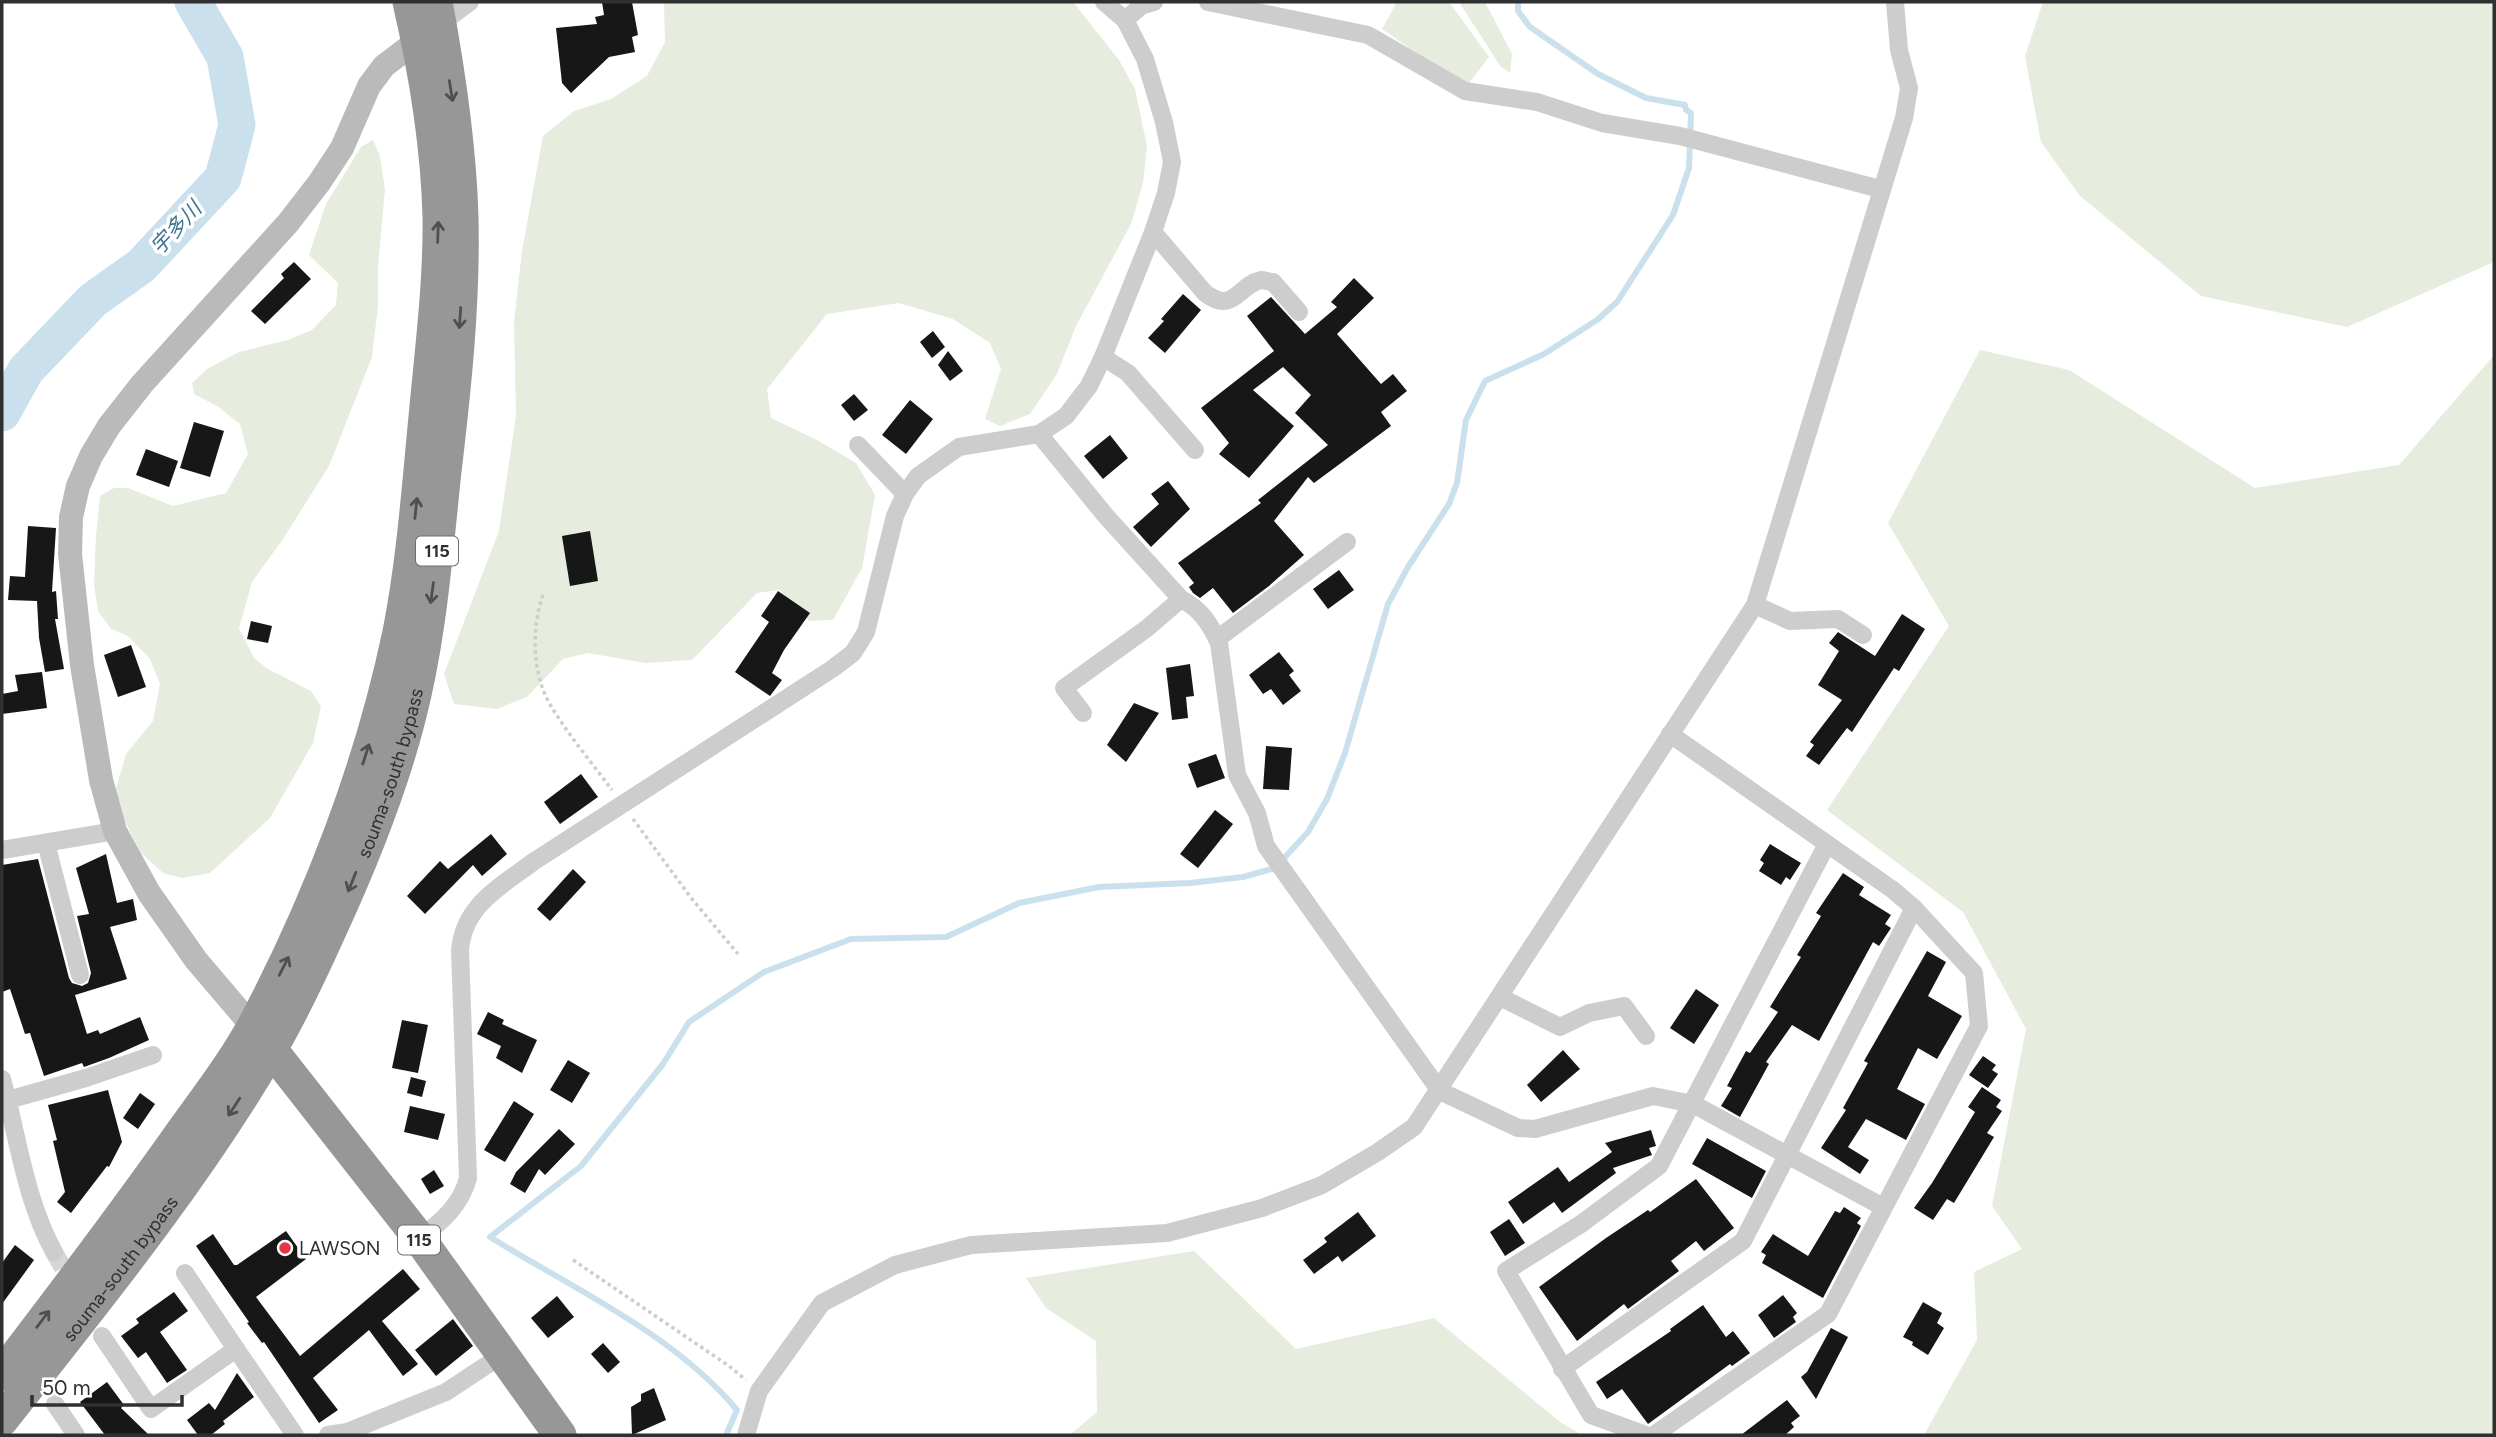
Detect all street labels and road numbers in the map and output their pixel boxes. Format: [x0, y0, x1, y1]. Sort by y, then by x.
road number: 115 [416, 536, 458, 566]
street label: souma-south bypass [352, 686, 428, 861]
street label: souma-south bypass [58, 1191, 183, 1346]
road number: 115 [398, 1226, 440, 1254]

